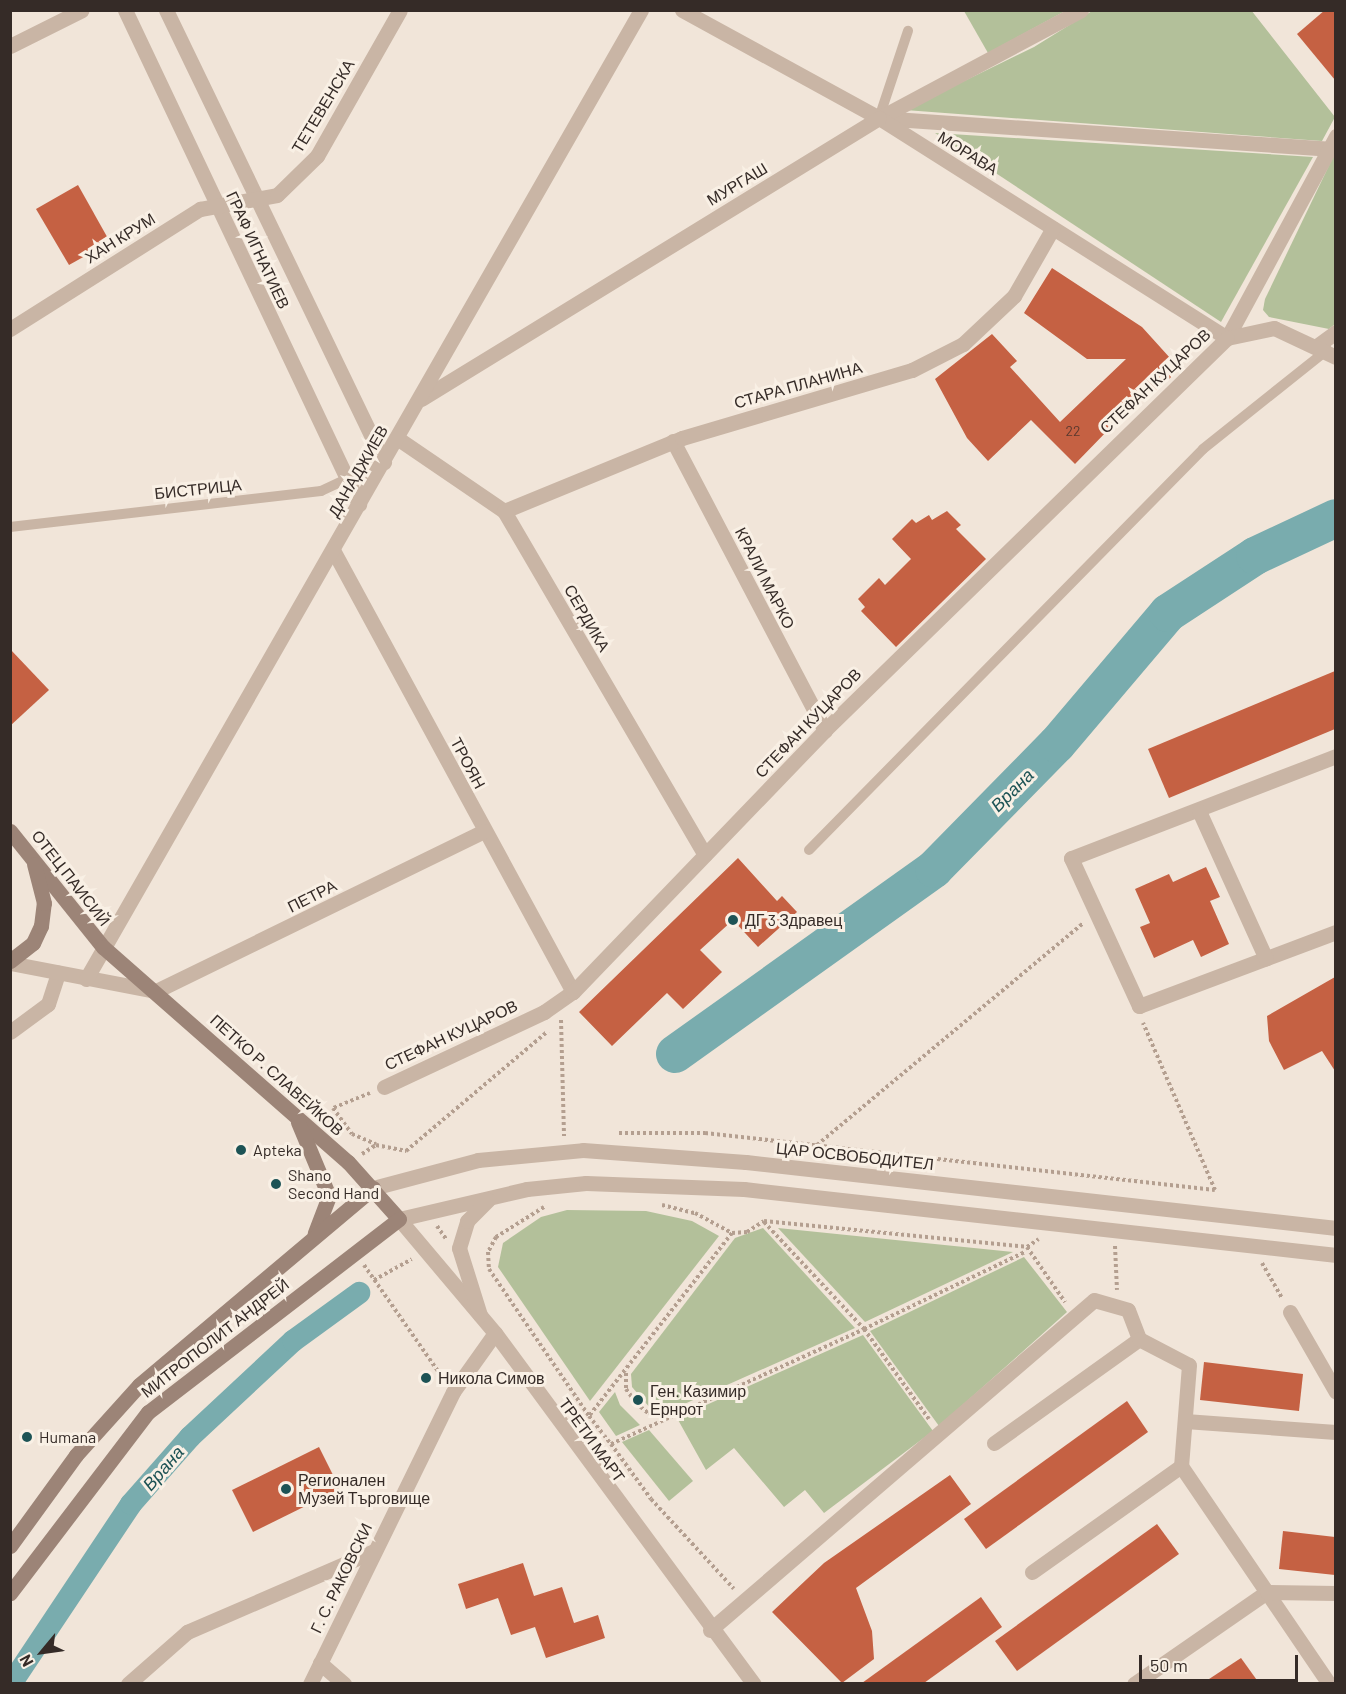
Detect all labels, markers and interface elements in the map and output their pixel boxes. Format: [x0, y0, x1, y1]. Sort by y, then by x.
street label: ТЕТЕВЕНСКА [288, 56, 358, 156]
street label: МОРАВА [935, 127, 1001, 179]
street label: МУРГАШ [703, 158, 771, 210]
street label: ГРАФ ИГНАТИЕВ [222, 188, 294, 312]
street label: ХАН КРУМ [81, 209, 159, 267]
street label: СТЕФАН КУЦАРОВ [1096, 325, 1214, 437]
street label: СТАРА ПЛАНИНА [732, 358, 864, 412]
street label: ДАНАДЖИЕВ [324, 422, 392, 520]
house number: 22 [1065, 423, 1081, 439]
street label: БИСТРИЦА [153, 475, 243, 503]
street label: КРАЛИ МАРКО [731, 524, 799, 632]
street label: СЕРДИКА [560, 581, 614, 655]
street label: СТЕФАН КУЦАРОВ [751, 664, 865, 782]
street label: ТРОЯН [447, 734, 489, 792]
water label: Врана [986, 764, 1038, 816]
street label: ОТЕЦ ПАИСИЙ [28, 826, 114, 930]
street label: ПЕТРА [284, 876, 340, 916]
place label: ДГ 3 Здравец [745, 910, 842, 930]
marker: ДГ 3 Здравец [726, 913, 740, 927]
street label: СТЕФАН КУЦАРОВ [382, 996, 520, 1074]
street label: ПЕТКО Р. СЛАВЕЙКОВ [207, 1010, 347, 1140]
street label: ЦАР ОСВОБОДИТЕЛ [775, 1138, 935, 1174]
place label: Apteka [253, 1140, 302, 1160]
marker: Apteka [234, 1143, 248, 1157]
place label: Shano Second Hand [288, 1165, 379, 1203]
marker: Shano Second Hand [269, 1177, 283, 1191]
street label: МИТРОПОЛИТ АНДРЕЙ [137, 1274, 293, 1402]
place label: Никола Симов [438, 1368, 545, 1388]
marker: Никола Симов [419, 1371, 433, 1385]
place label: Ген. Казимир Ернрот [650, 1381, 746, 1419]
marker: Ген. Казимир Ернрот [631, 1393, 645, 1407]
street label: ТРЕТИ МАРТ [555, 1394, 629, 1486]
place label: Humana [39, 1427, 96, 1447]
marker: Humana [20, 1430, 34, 1444]
water label: Врана [138, 1441, 188, 1495]
place label: Регионален Музей Търговище [298, 1470, 430, 1508]
marker: Регионален Музей Търговище [279, 1482, 293, 1496]
street label: Г. С. РАКОВСКИ [306, 1520, 376, 1636]
north arrow [12, 1622, 72, 1682]
scale bar [1142, 1643, 1301, 1681]
text: N [15, 1652, 37, 1670]
text: 50 m [1150, 1654, 1188, 1676]

